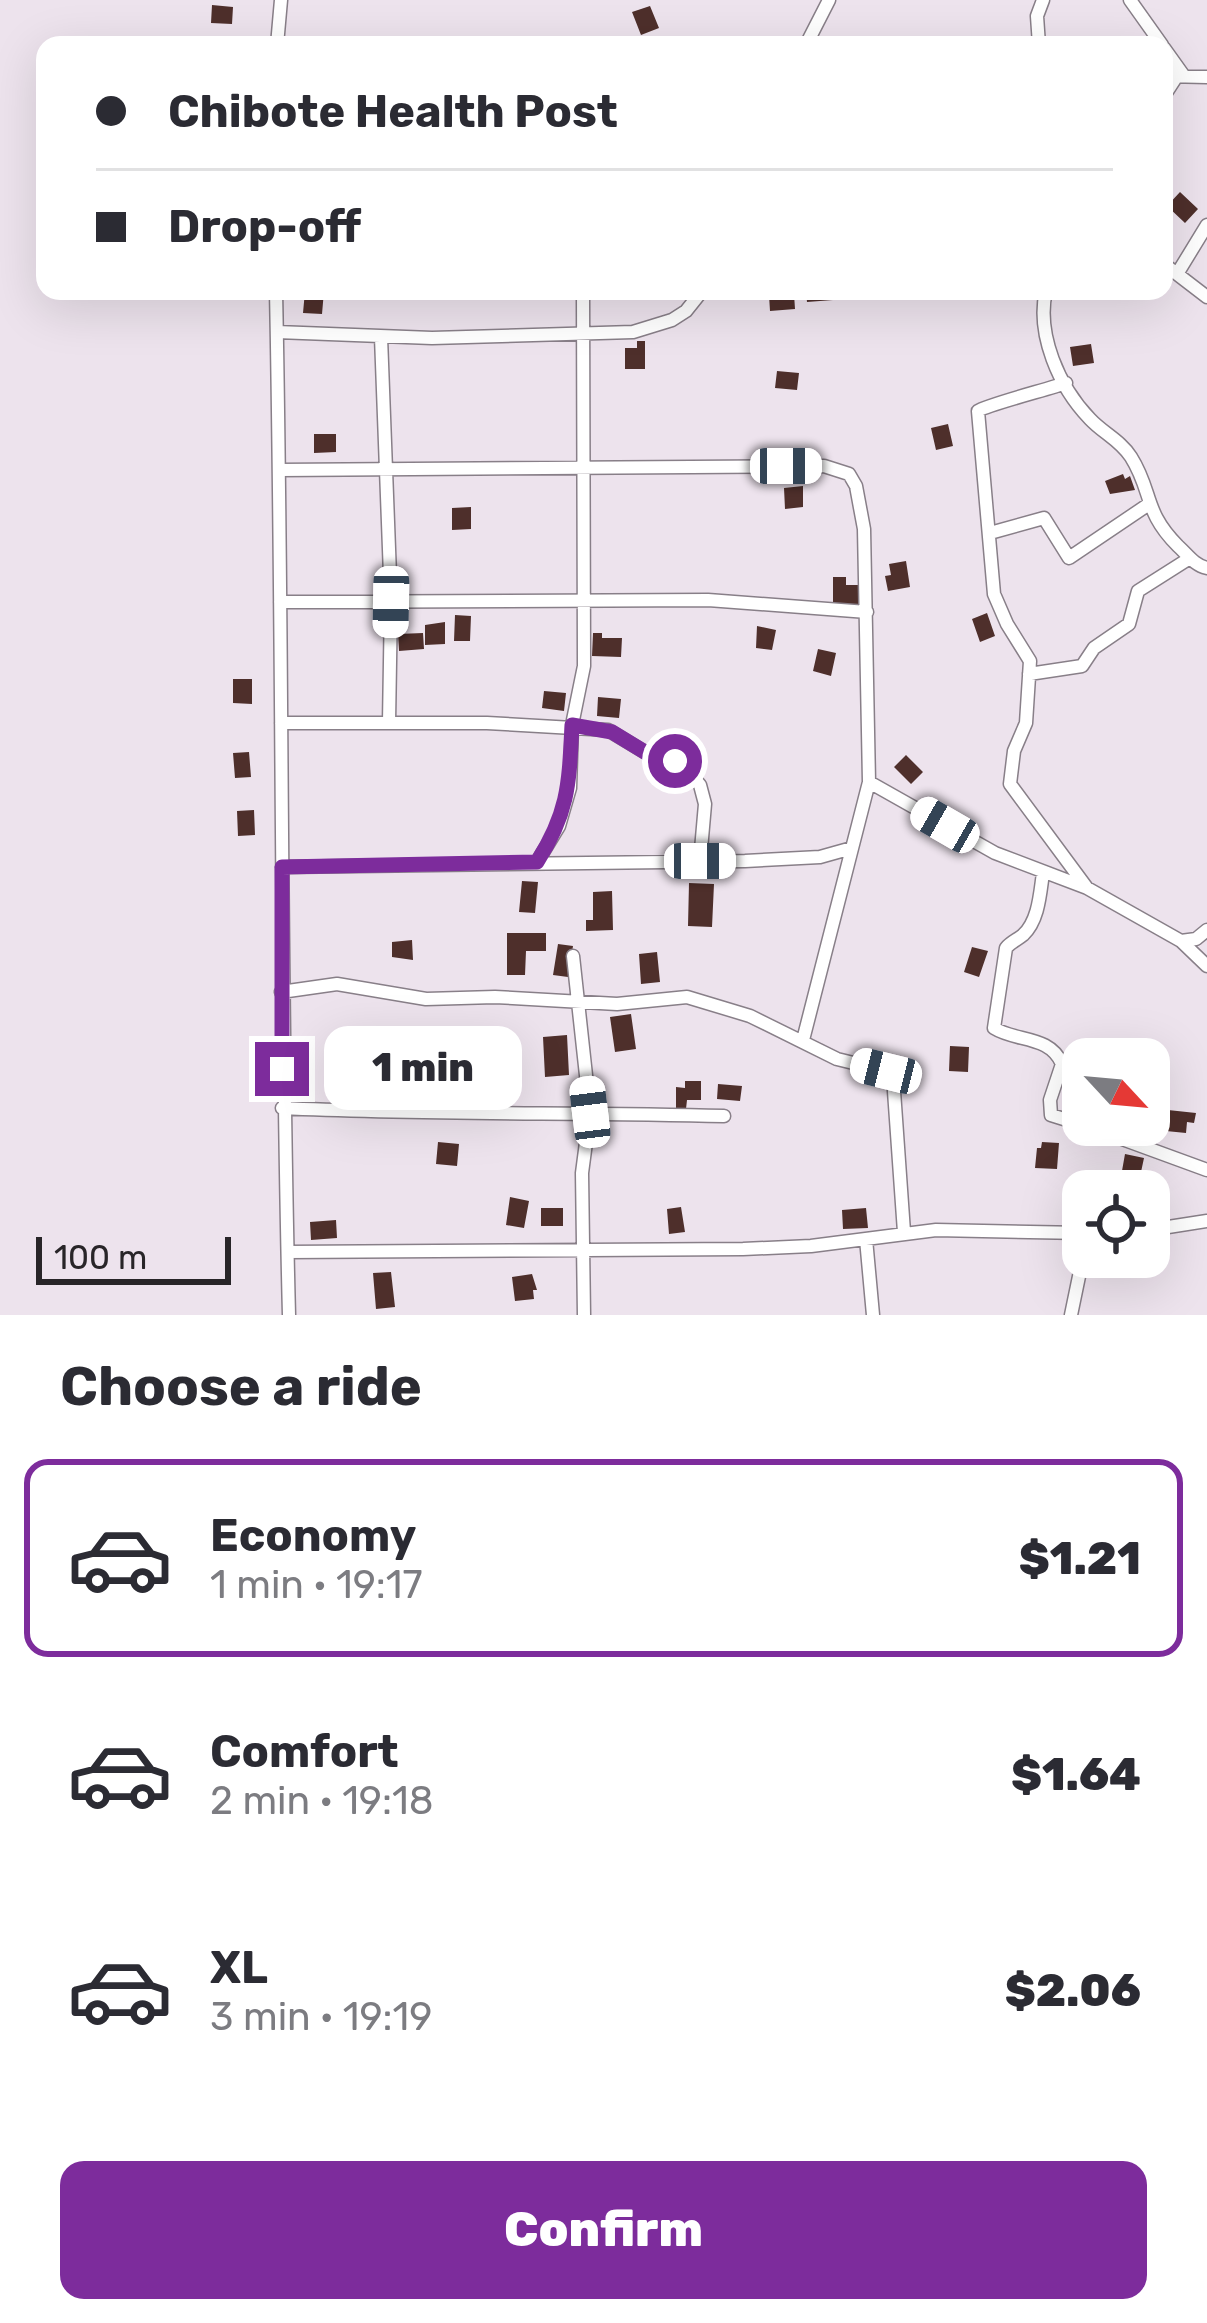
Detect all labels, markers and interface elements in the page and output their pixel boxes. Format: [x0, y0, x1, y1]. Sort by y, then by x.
text: Chibote Health Post [168, 85, 618, 138]
text: Drop-off [168, 200, 361, 253]
car [750, 448, 822, 484]
car [372, 566, 410, 638]
route start [648, 734, 702, 788]
car [905, 791, 985, 859]
car [664, 843, 736, 879]
callout: 1 min [324, 1027, 522, 1111]
north arrow [1062, 1038, 1170, 1146]
map controls [1062, 1038, 1170, 1278]
route end [255, 1042, 309, 1096]
text: 1 min [372, 1045, 474, 1091]
car [847, 1045, 925, 1097]
car [568, 1074, 612, 1150]
button: locate [1062, 1170, 1170, 1278]
scale bar [36, 1231, 231, 1284]
text: 100 m [54, 1238, 147, 1277]
text: Choose a ride [60, 1355, 422, 1419]
icon: car [66, 1504, 174, 1612]
text: Economy [210, 1509, 416, 1562]
text: $1.21 [1019, 1532, 1141, 1585]
text: 1 min · 19:17 [210, 1562, 422, 1608]
icon: car [66, 1720, 174, 1828]
text: Comfort [210, 1725, 399, 1778]
text: $1.64 [1011, 1748, 1141, 1801]
text: 2 min · 19:18 [210, 1778, 433, 1824]
icon: car [66, 1936, 174, 2044]
text: XL [210, 1941, 268, 1994]
text: $2.06 [1005, 1964, 1141, 2017]
text: 3 min · 19:19 [210, 1994, 432, 2040]
button: Confirm [60, 2161, 1147, 2299]

